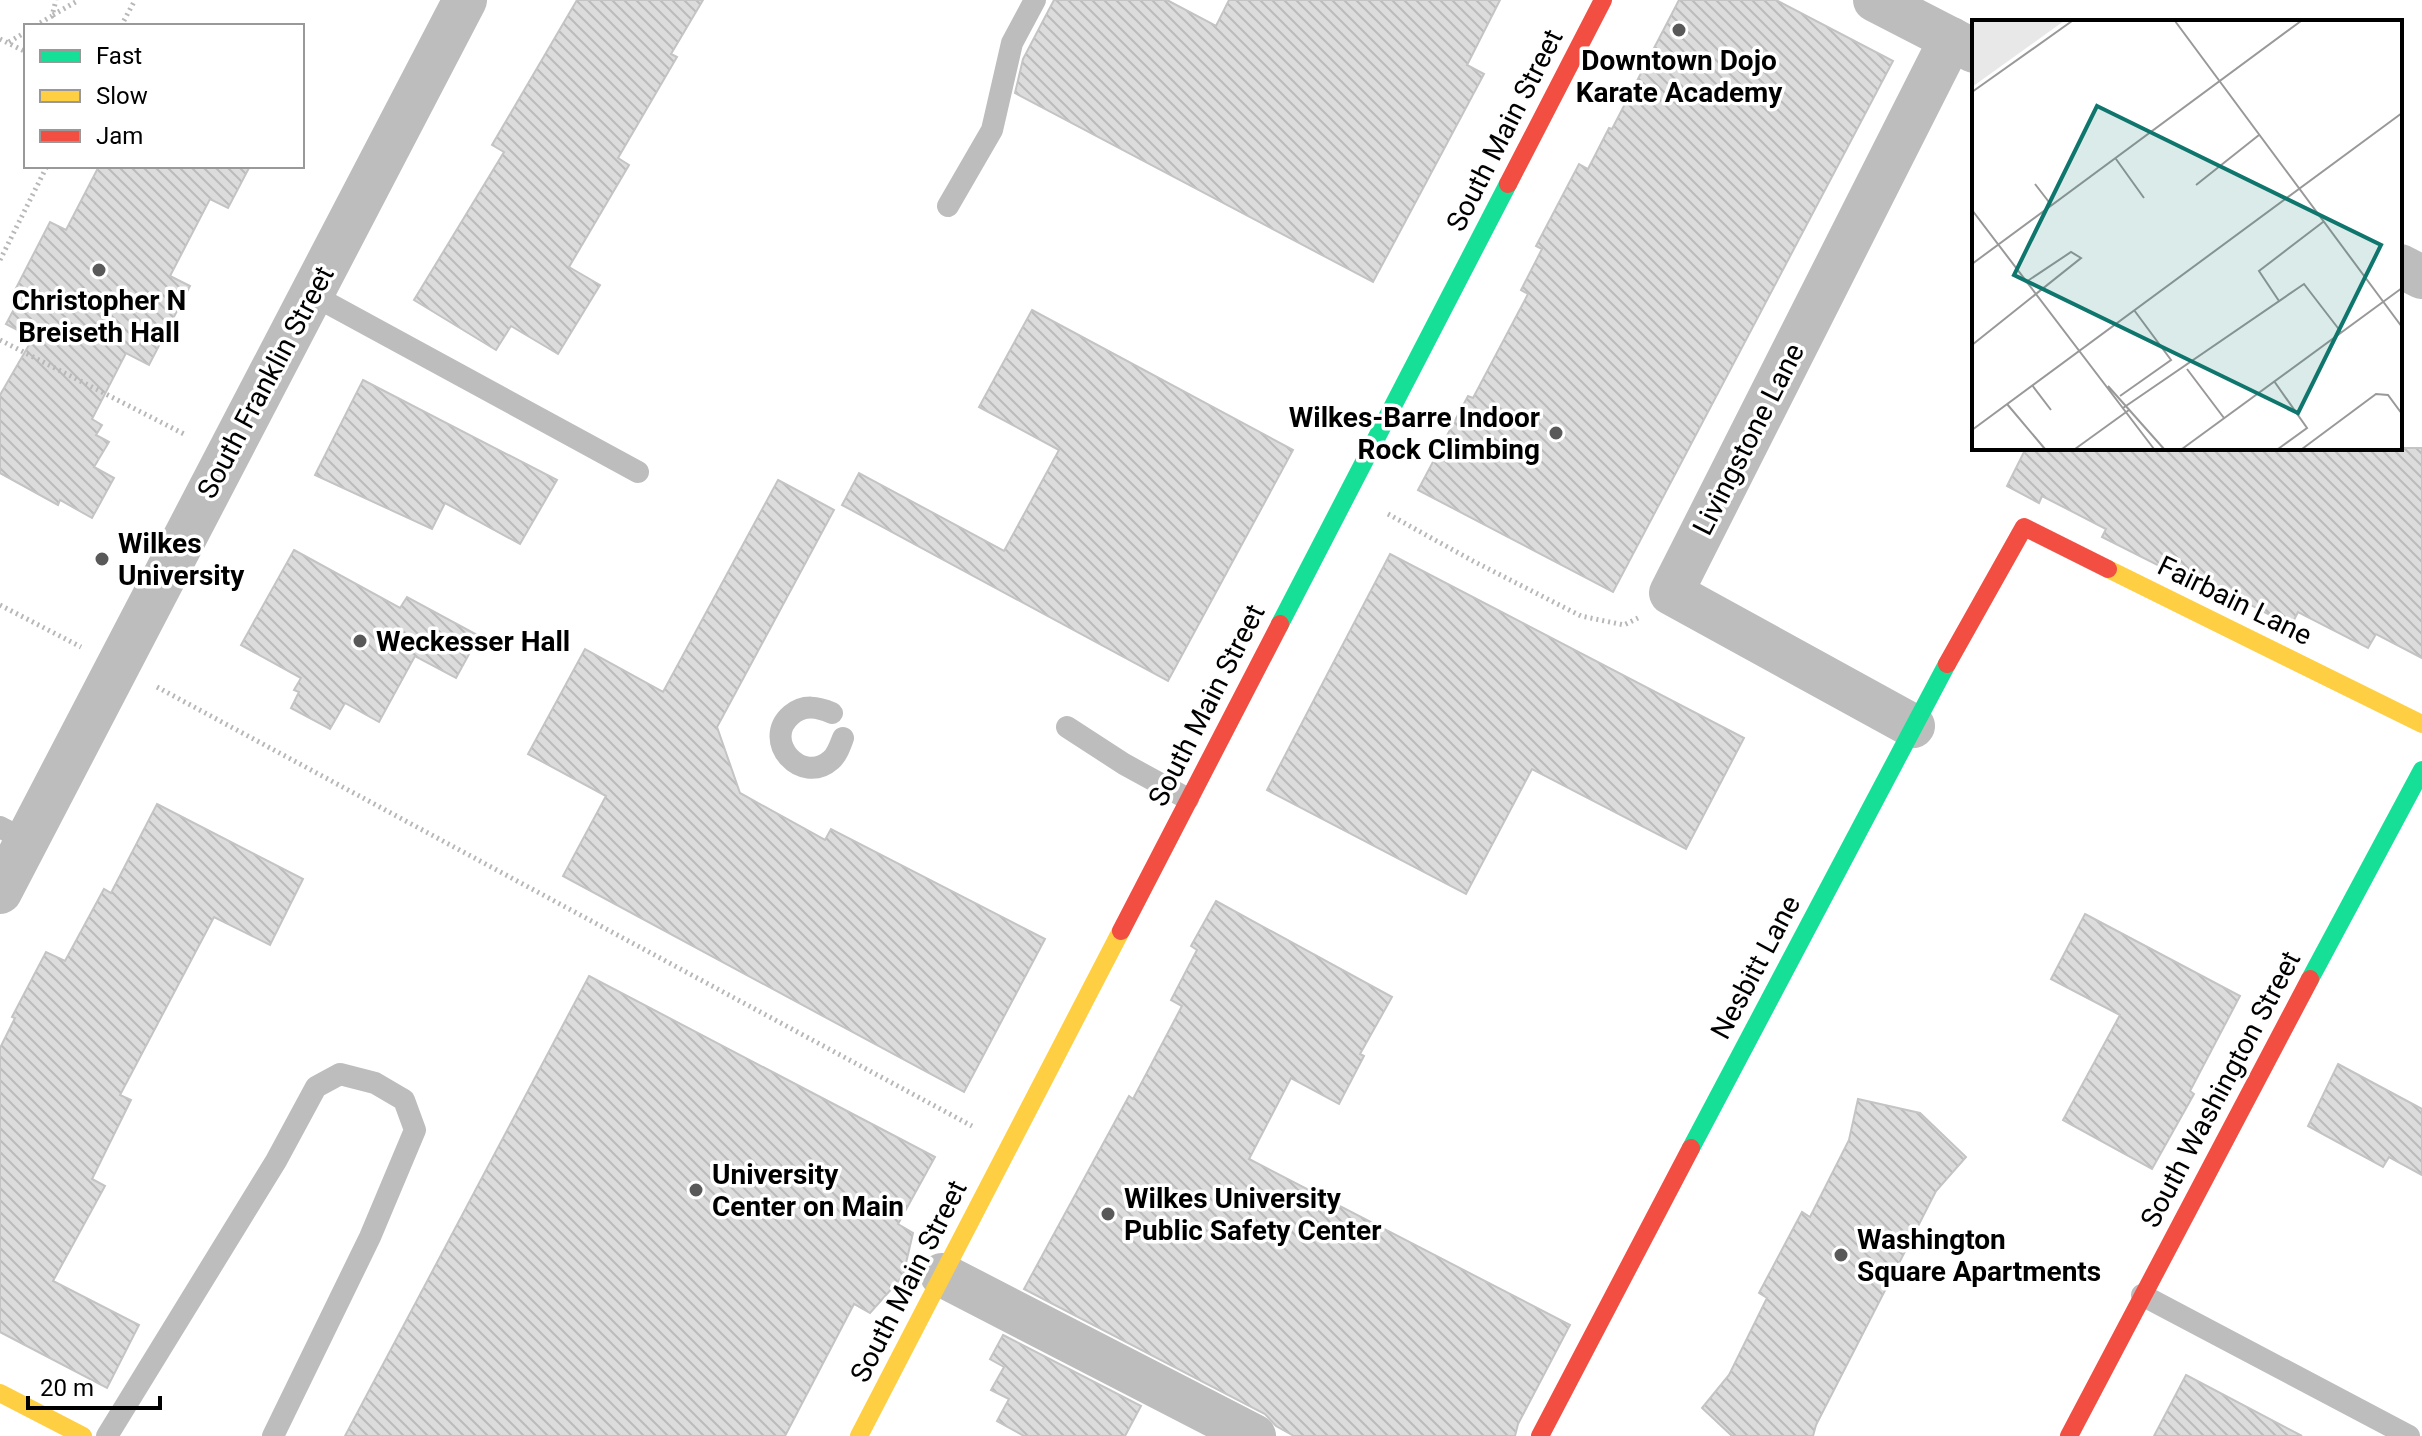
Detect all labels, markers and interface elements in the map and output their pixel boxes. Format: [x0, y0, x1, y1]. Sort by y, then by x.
inset map [1972, 20, 2402, 450]
marker: Downtown Dojo Karate Academy [1670, 21, 1688, 39]
legend [24, 24, 304, 168]
street label: South Main Street [1439, 24, 1570, 237]
text: Fast [96, 42, 142, 70]
place label: Downtown Dojo Karate Academy [1576, 44, 1783, 109]
text: Slow [96, 82, 148, 110]
text: Jam [96, 122, 143, 150]
street label: South Franklin Street [190, 260, 341, 504]
marker: Christopher N Breiseth Hall [90, 261, 108, 279]
place label: Christopher N Breiseth Hall [12, 284, 186, 349]
street label: Livingstone Lane [1686, 338, 1811, 541]
place label: Wilkes-Barre Indoor Rock Climbing [1289, 401, 1540, 466]
marker: Wilkes-Barre Indoor Rock Climbing [1547, 424, 1565, 442]
place label: Wilkes University [118, 527, 245, 592]
street label: Fairbain Lane [2152, 549, 2317, 652]
marker: Wilkes University [93, 550, 111, 568]
street label: South Main Street [1141, 599, 1272, 812]
place label: Weckesser Hall [376, 625, 570, 658]
marker: Weckesser Hall [351, 632, 369, 650]
street label: Nesbitt Lane [1704, 890, 1807, 1045]
street label: South Washington Street [2134, 945, 2307, 1233]
place label: University Center on Main [712, 1158, 904, 1223]
street label: South Main Street [843, 1175, 974, 1388]
marker: University Center on Main [687, 1181, 705, 1199]
place label: Wilkes University Public Safety Center [1124, 1182, 1381, 1247]
marker: Wilkes University Public Safety Center [1099, 1205, 1117, 1223]
place label: Washington Square Apartments [1857, 1223, 2101, 1288]
marker: Washington Square Apartments [1832, 1246, 1850, 1264]
scale bar [28, 1360, 160, 1410]
text: 20 m [40, 1374, 94, 1402]

